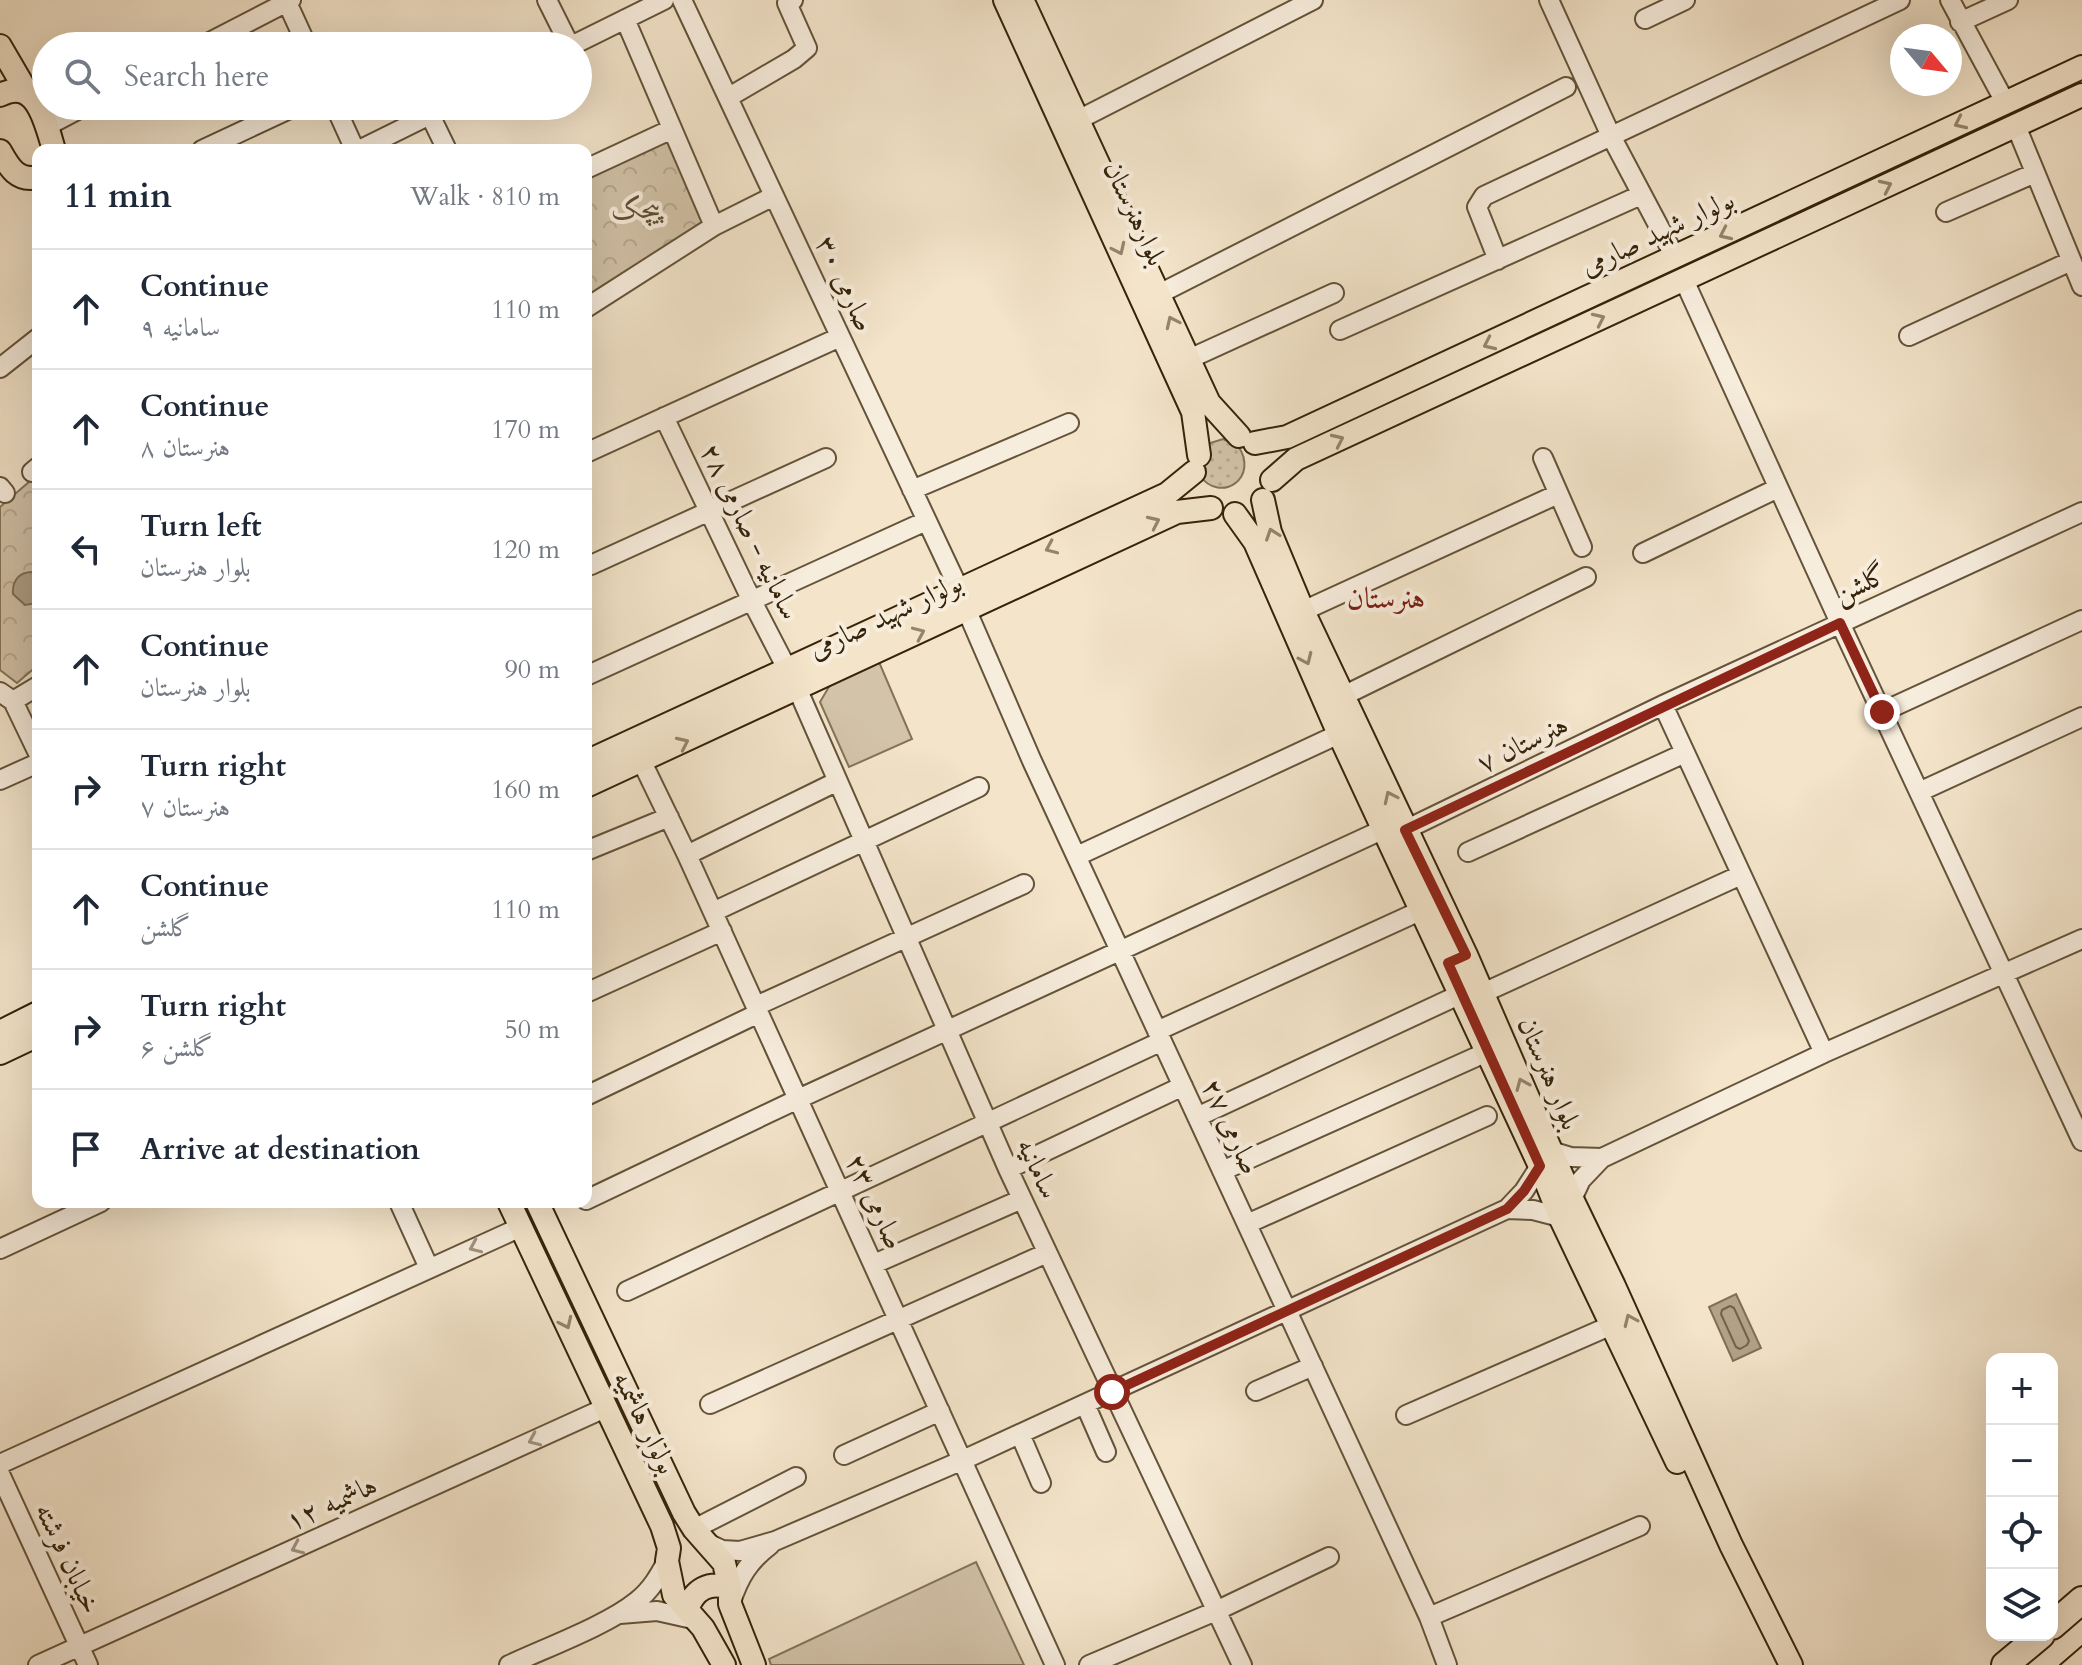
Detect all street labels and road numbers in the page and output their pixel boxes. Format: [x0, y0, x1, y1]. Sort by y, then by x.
street label: بلوارهنرستان [1094, 155, 1176, 272]
street label: بولوار شهید صارمی [1574, 181, 1741, 285]
street label: صارمی ۳۰ [806, 229, 884, 337]
street label: سامانیه - صارمی ۲۸ [691, 437, 809, 626]
street label: گلشن [1828, 555, 1893, 613]
street label: بولوار شهید صارمی [802, 564, 969, 668]
street label: هنرستان ۷ [1470, 706, 1574, 782]
street label: بلوار هنرستان [1508, 1011, 1590, 1136]
street label: صارمی ۲۷ [1192, 1072, 1270, 1180]
street label: سامانیه [1008, 1132, 1069, 1205]
street label: صارمی ۲۳ [836, 1147, 914, 1255]
street label: بولوار هاشمیه [604, 1365, 686, 1480]
street label: هاشمیه ۱۲ [280, 1466, 383, 1540]
street label: خیابان فرشته [26, 1497, 110, 1620]

